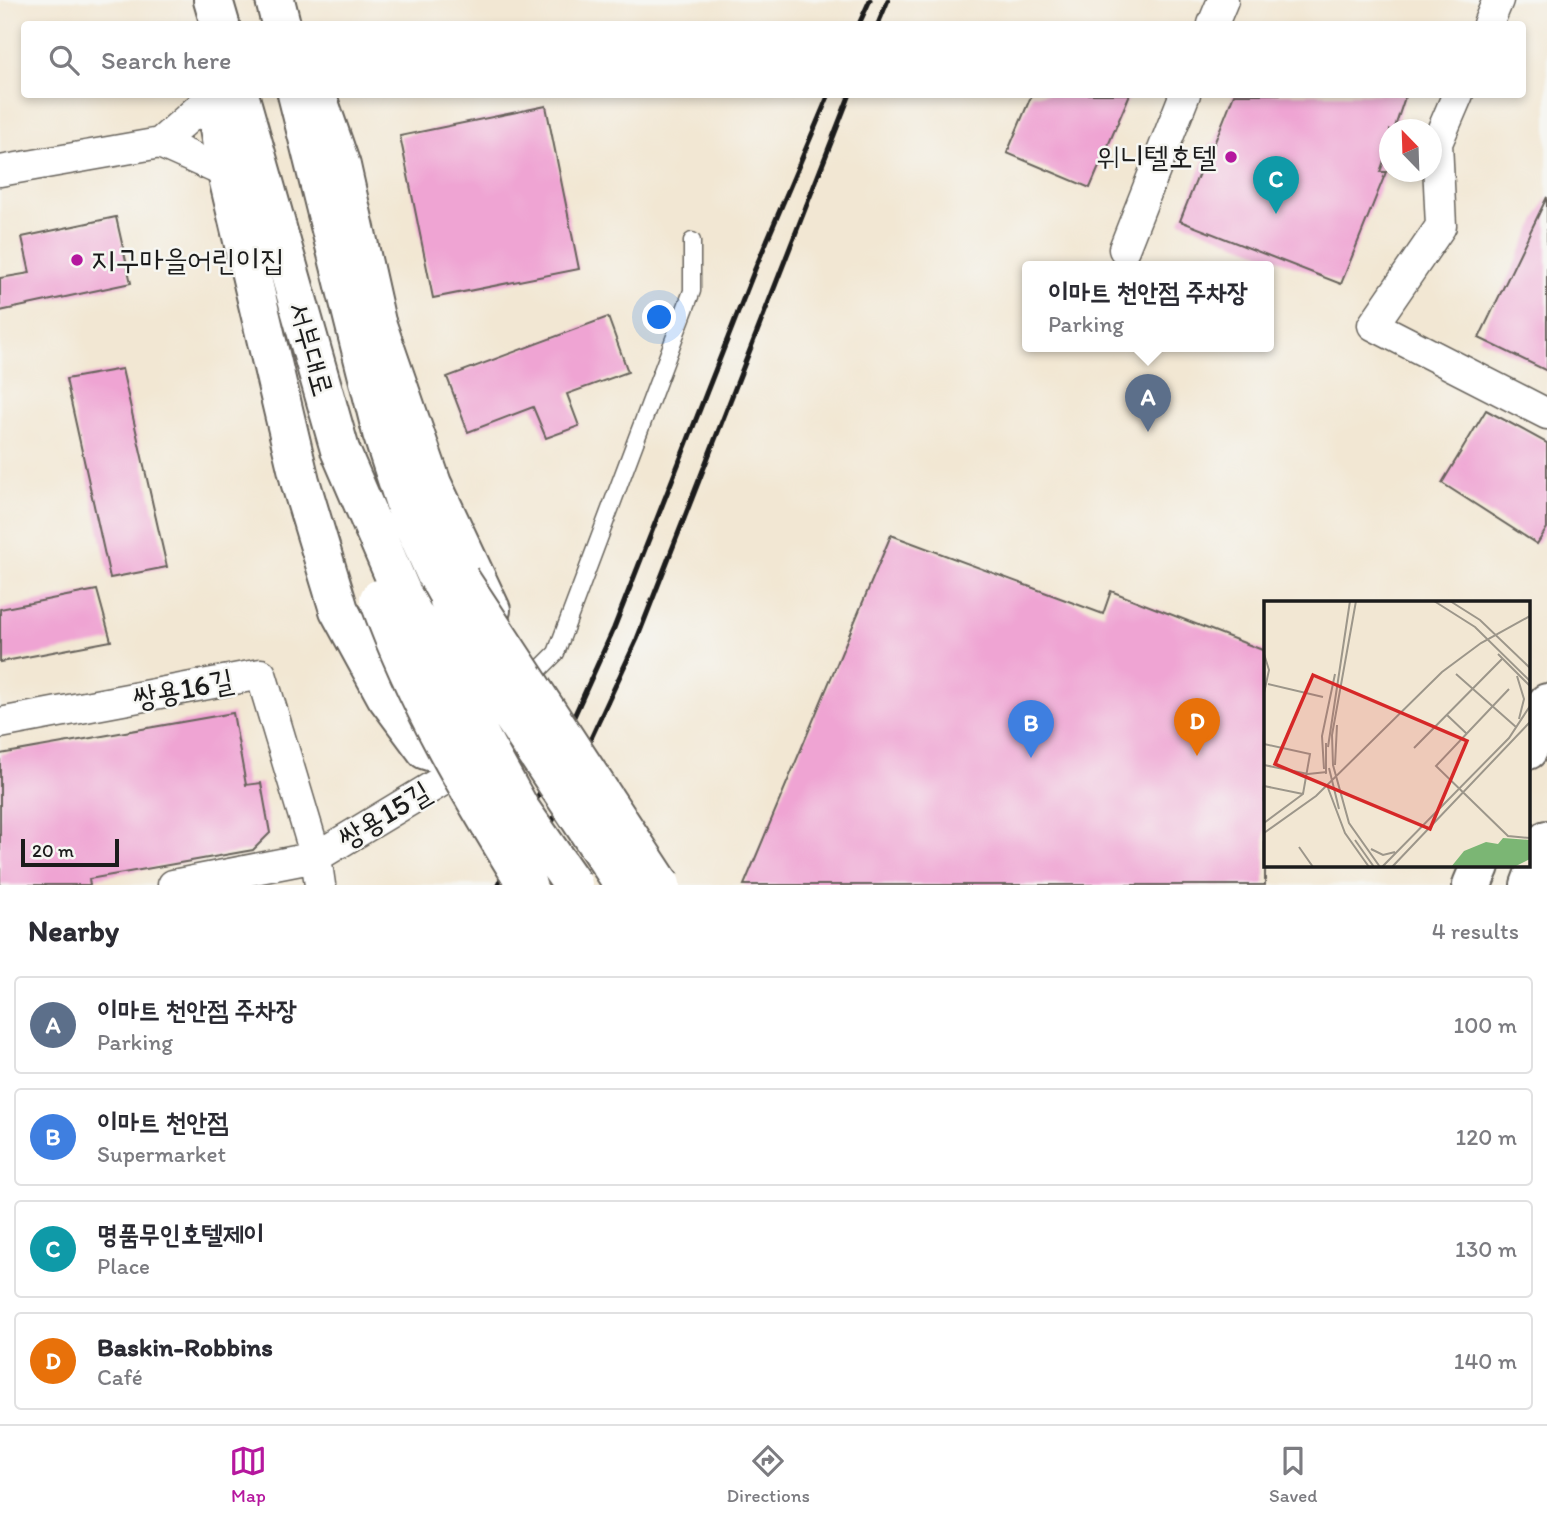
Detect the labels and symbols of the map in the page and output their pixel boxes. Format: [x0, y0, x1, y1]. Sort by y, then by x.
north arrow [1379, 119, 1442, 182]
place label: 위니텔호텔 [1096, 138, 1217, 175]
marker: 위니텔호텔 [1223, 149, 1239, 165]
pin: C [1253, 156, 1299, 214]
place label: 지구마을어린이집 [91, 241, 284, 278]
marker: 지구마을어린이집 [69, 252, 85, 268]
street label: 서부대로 [280, 297, 343, 400]
your location [642, 300, 676, 334]
pin: A [1125, 374, 1171, 432]
inset map [1264, 601, 1530, 867]
street label: 쌍용16길 [129, 661, 237, 716]
pin: D [1174, 698, 1220, 756]
pin: B [1008, 700, 1054, 758]
street label: 쌍용15길 [330, 772, 437, 857]
scale bar [21, 836, 119, 868]

